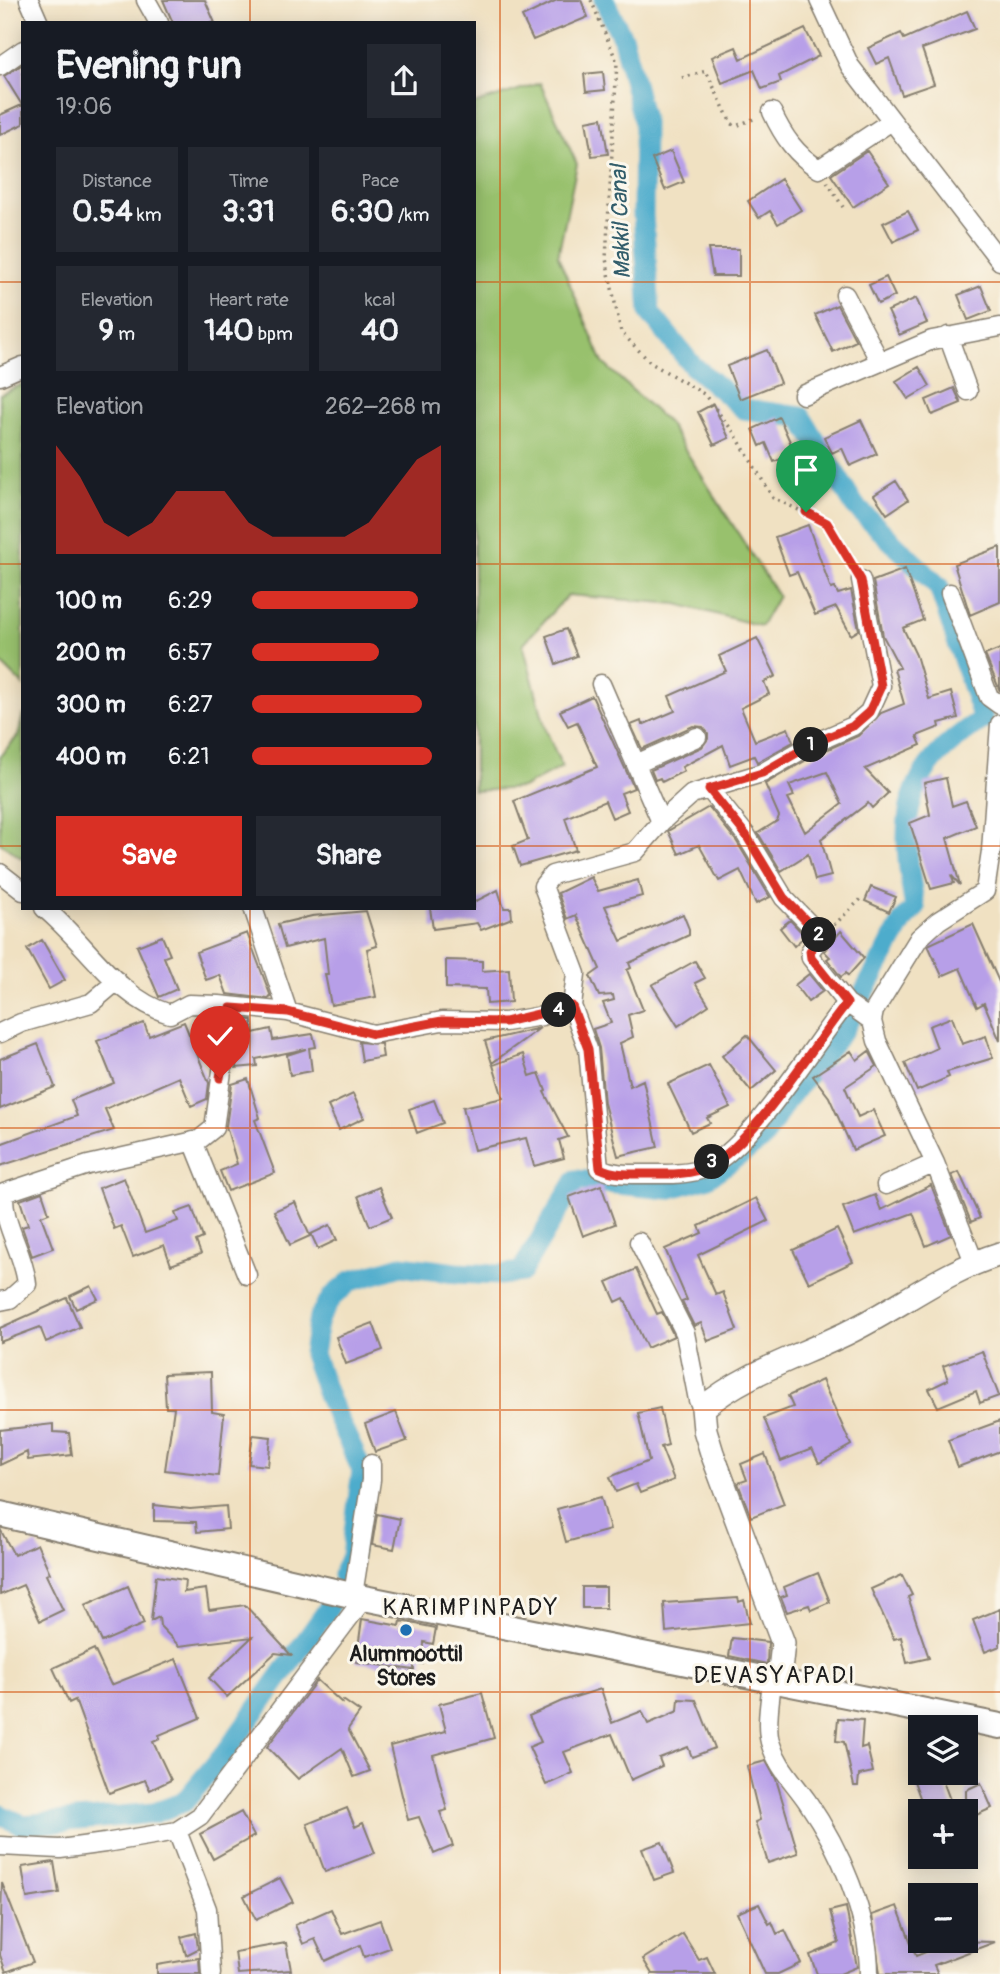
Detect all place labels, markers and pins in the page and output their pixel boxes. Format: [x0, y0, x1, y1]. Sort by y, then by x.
pin [776, 440, 836, 512]
pin: 1 [794, 728, 828, 762]
pin: 2 [802, 918, 836, 953]
pin: 4 [542, 992, 576, 1028]
pin [190, 1006, 250, 1078]
pin: 3 [694, 1144, 730, 1180]
marker: Alummoottil Stores [398, 1622, 414, 1638]
place label: Alummoottil Stores [349, 1641, 463, 1692]

